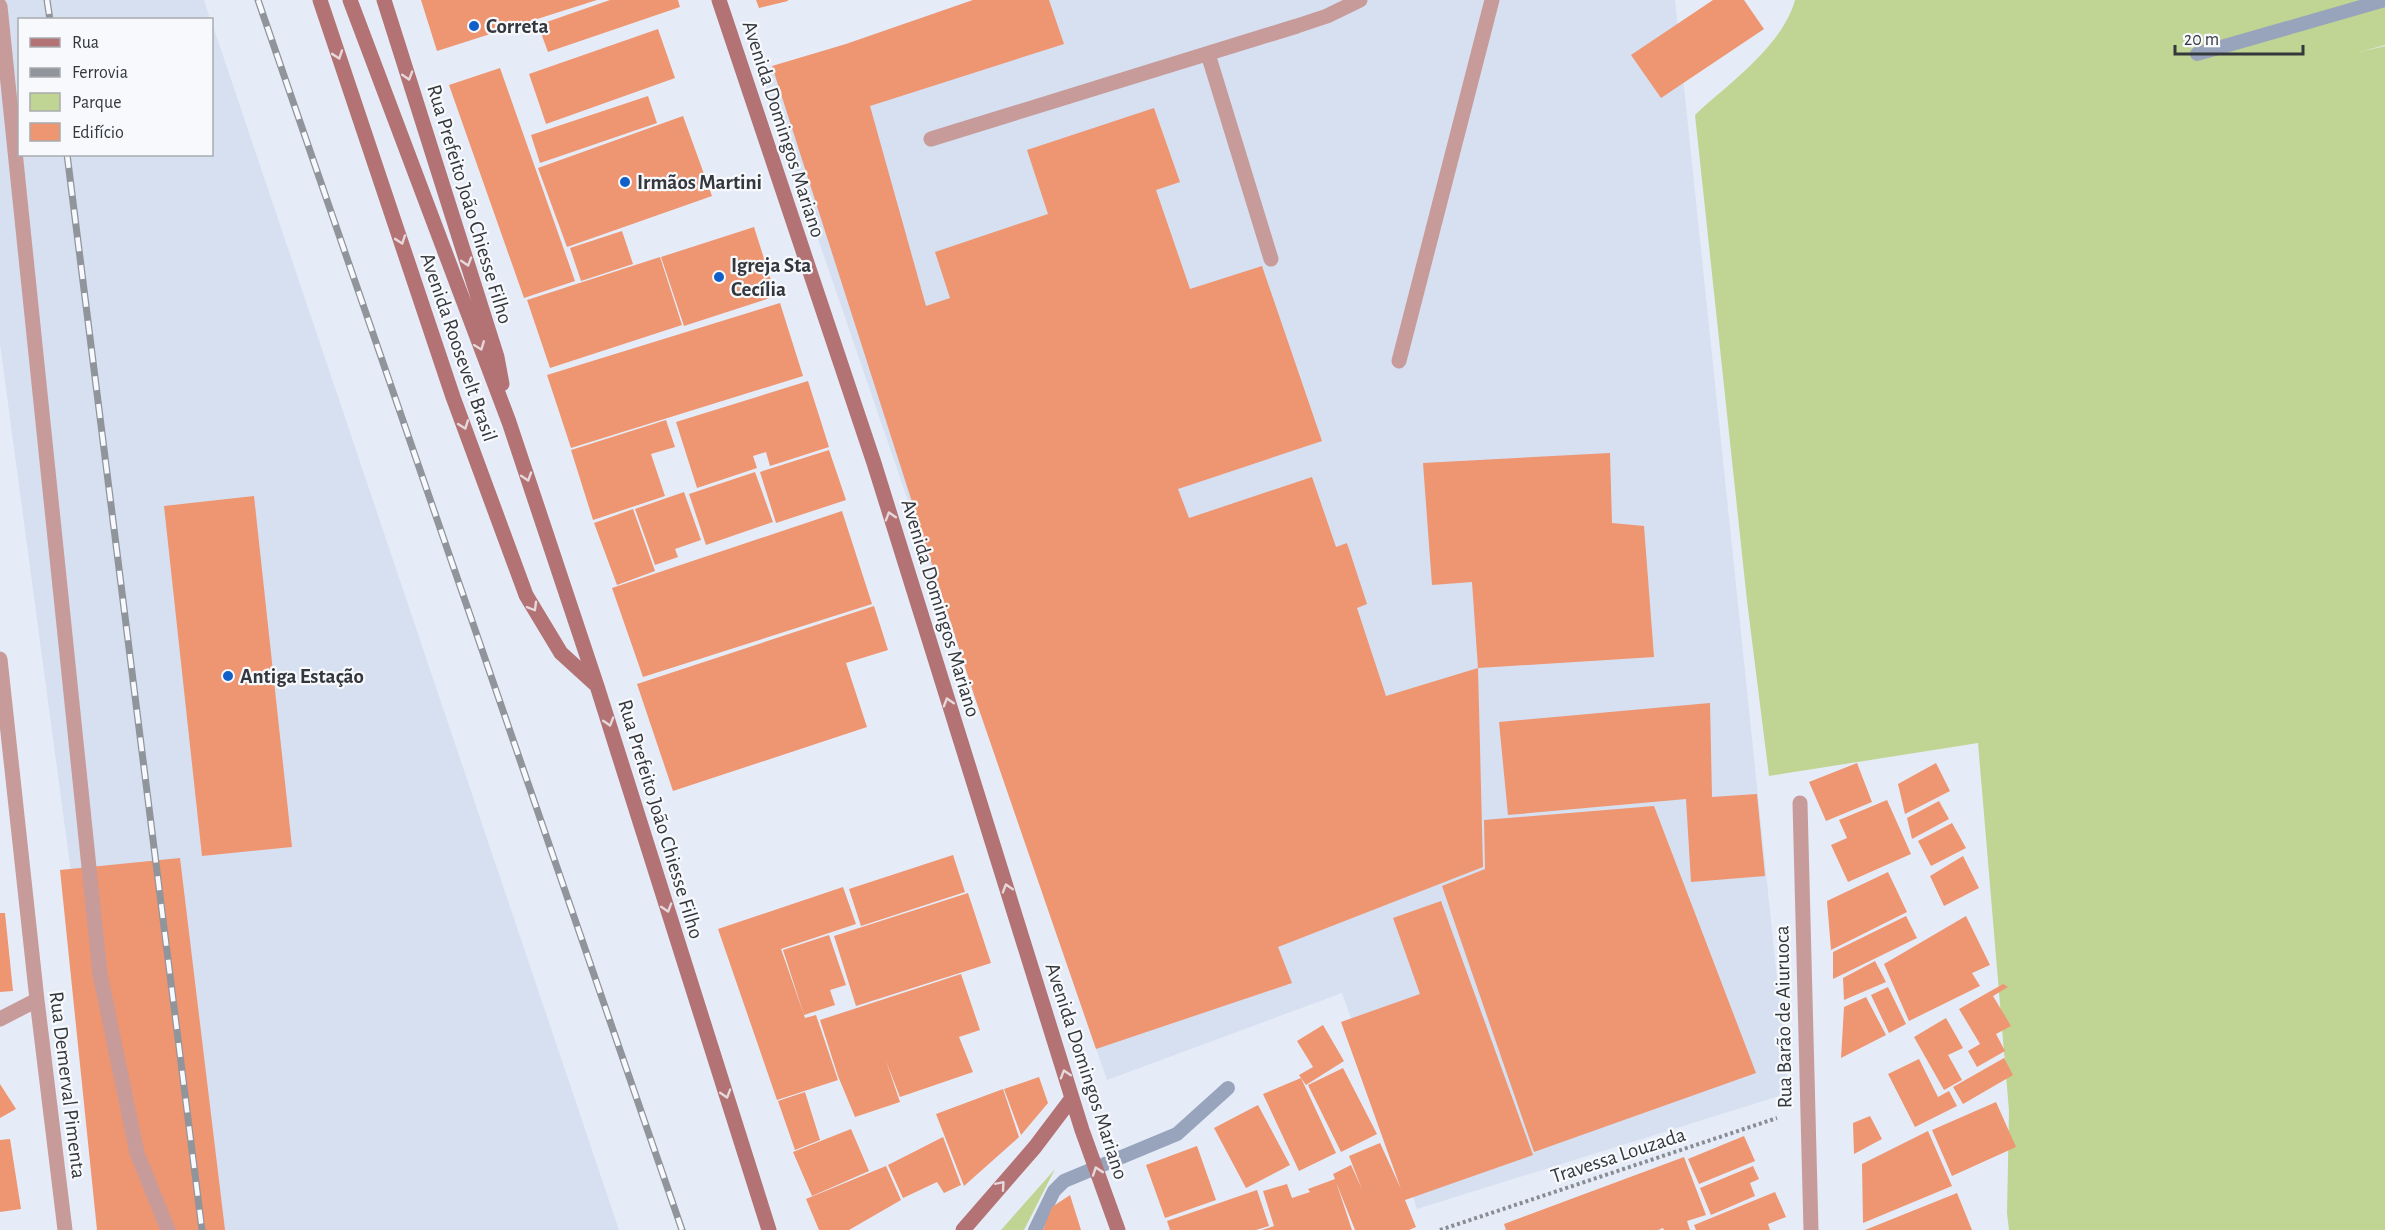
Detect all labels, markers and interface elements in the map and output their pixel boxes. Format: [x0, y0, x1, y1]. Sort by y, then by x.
place label: Correta [486, 16, 549, 37]
legend [18, 18, 213, 156]
street label: Avenida Domingos Mariano [739, 18, 829, 240]
scale bar [2175, 18, 2302, 56]
marker: Correta [467, 19, 481, 33]
text: 20 m [2184, 31, 2219, 49]
text: Rua [72, 34, 99, 52]
one-way arrow [331, 49, 344, 60]
text: Ferrovia [72, 64, 128, 82]
one-way arrow [401, 70, 413, 81]
street label: Rua Prefeito João Chiesse Filho [423, 82, 516, 326]
text: Parque [72, 94, 121, 112]
text: Edifício [72, 124, 124, 142]
place label: Irmãos Martini [637, 172, 762, 193]
marker: Irmãos Martini [618, 175, 632, 189]
one-way arrow [393, 234, 406, 245]
street label: Avenida Roosevelt Brasil [416, 250, 501, 444]
place label: Igreja Sta Cecília [731, 255, 811, 300]
one-way arrow [460, 256, 472, 267]
marker: Igreja Sta Cecília [712, 270, 726, 284]
one-way arrow [473, 340, 485, 351]
one-way arrow [456, 419, 469, 430]
one-way arrow [520, 471, 532, 482]
street label: Avenida Domingos Mariano [897, 497, 984, 720]
one-way arrow [885, 511, 897, 522]
one-way arrow [525, 601, 537, 611]
place label: Antiga Estação [240, 666, 364, 687]
marker: Antiga Estação [221, 669, 235, 683]
street label: Rua Prefeito João Chiesse Filho [614, 697, 707, 941]
one-way arrow [943, 697, 956, 708]
one-way arrow [601, 716, 614, 727]
one-way arrow [1002, 883, 1014, 894]
one-way arrow [660, 902, 672, 913]
street label: Rua Barão de Aiuruoca [1771, 925, 1796, 1109]
street label: Avenida Domingos Mariano [1042, 960, 1132, 1182]
street label: Rua Demerval Pimenta [46, 990, 89, 1180]
one-way arrow [1060, 1069, 1072, 1080]
one-way arrow [719, 1088, 731, 1099]
street label: Travessa Louzada [1548, 1124, 1688, 1187]
one-way arrow [1092, 1166, 1105, 1177]
one-way arrow [994, 1182, 1005, 1192]

